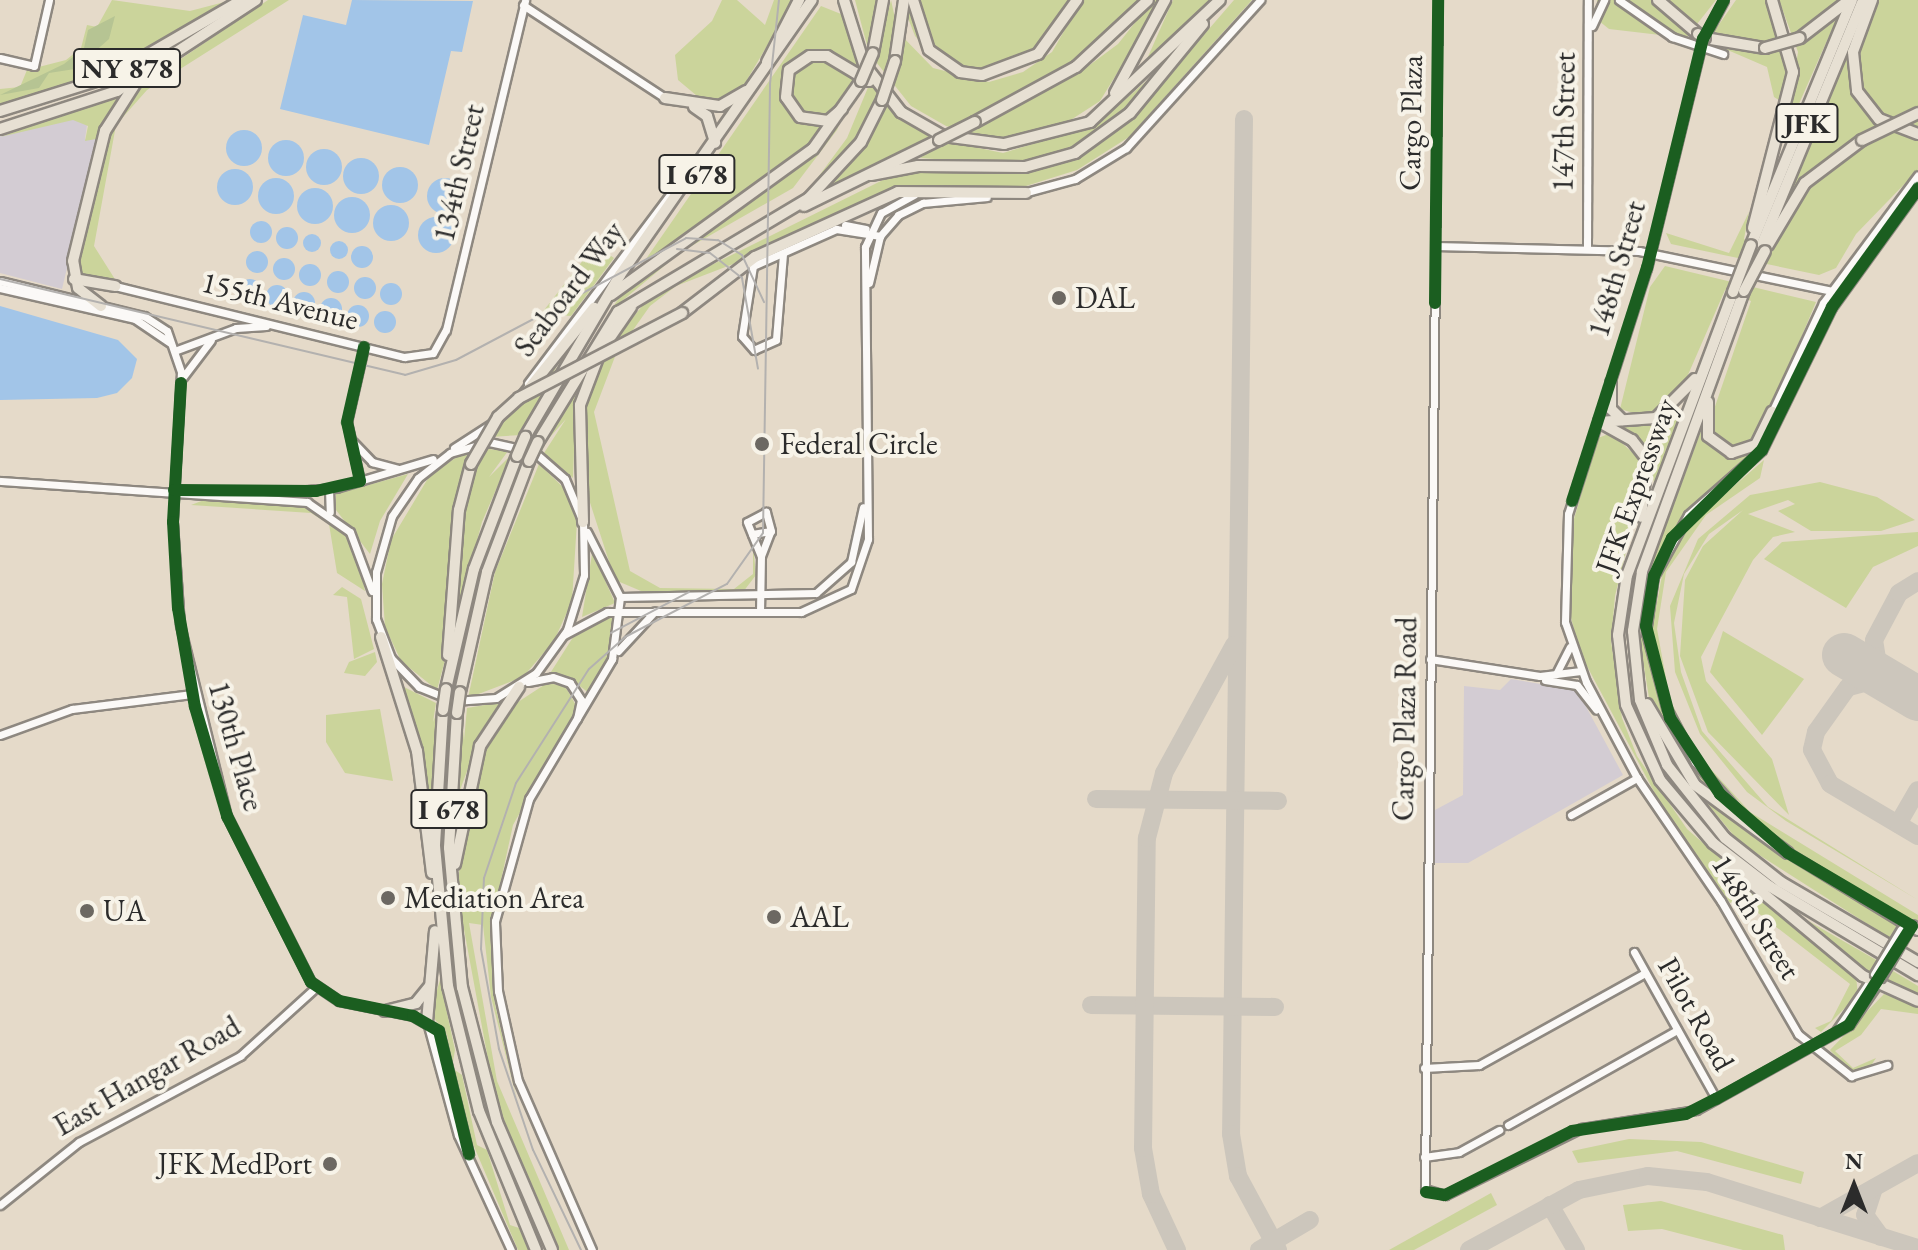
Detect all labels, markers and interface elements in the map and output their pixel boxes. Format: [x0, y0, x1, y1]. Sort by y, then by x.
road number: NY 878 [71, 44, 183, 92]
street label: 147th Street [1545, 52, 1583, 192]
street label: Cargo Plaza [1392, 55, 1430, 191]
road number: JFK [1775, 99, 1839, 147]
street label: 134th Street [426, 101, 492, 245]
road number: I 678 [657, 150, 737, 198]
street label: 148th Street [1580, 197, 1654, 341]
street label: Seaboard Way [507, 214, 631, 364]
street label: 155th Avenue [198, 264, 362, 338]
place label: DAL [1075, 280, 1135, 316]
marker: DAL [1050, 289, 1068, 307]
street label: JFK Expressway [1588, 394, 1684, 578]
place label: Federal Circle [780, 426, 938, 462]
marker: Federal Circle [751, 433, 773, 455]
street label: Cargo Plaza Road [1385, 617, 1425, 821]
street label: 130th Place [200, 677, 272, 815]
road number: I 678 [409, 785, 489, 833]
street label: 148th Street [1704, 848, 1808, 986]
place label: Mediation Area [404, 880, 584, 916]
marker: Mediation Area [379, 889, 397, 907]
place label: UA [103, 893, 146, 929]
place label: AAL [790, 899, 849, 935]
marker: UA [78, 902, 96, 920]
marker: AAL [765, 908, 783, 926]
street label: Pilot Road [1650, 951, 1742, 1077]
street label: East Hangar Road [47, 1008, 247, 1144]
place label: JFK MedPort [158, 1146, 312, 1182]
north arrow [1814, 1146, 1894, 1226]
text: N [1845, 1147, 1863, 1176]
marker: JFK MedPort [319, 1153, 341, 1175]

